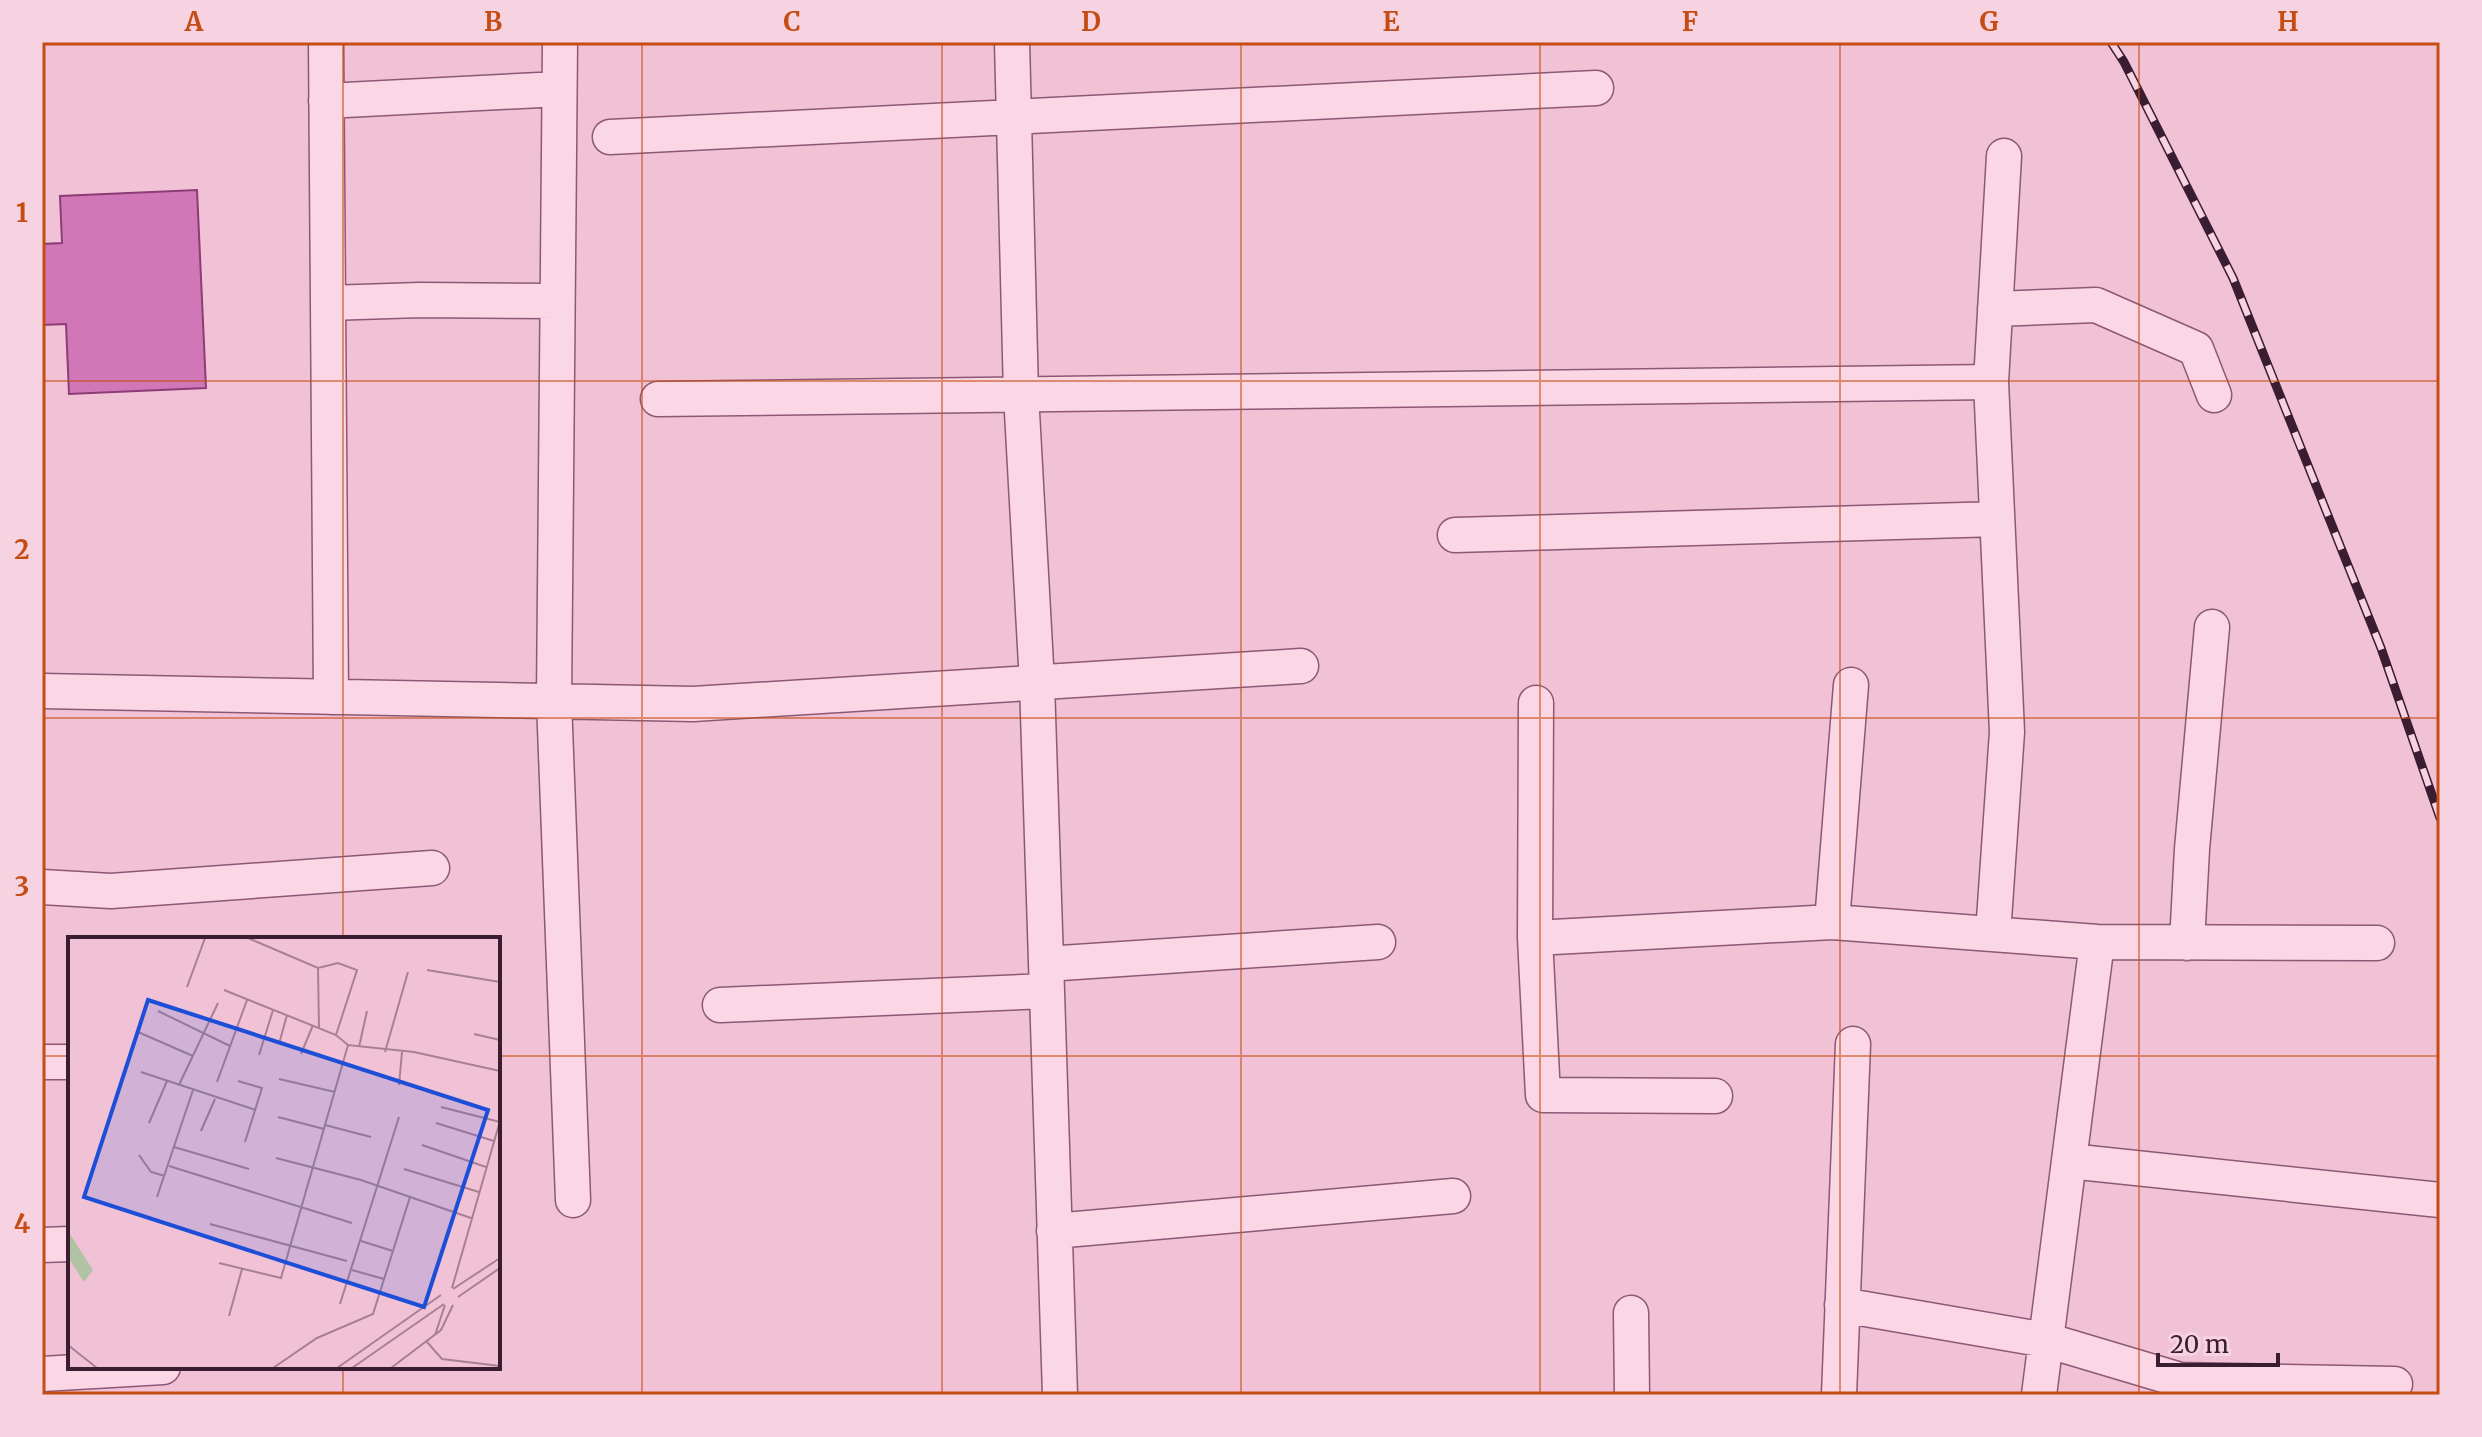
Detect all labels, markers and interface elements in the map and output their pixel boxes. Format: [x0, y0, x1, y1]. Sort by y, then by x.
text: A [184, 5, 204, 38]
text: B [484, 5, 502, 38]
text: C [783, 5, 801, 38]
text: D [1081, 5, 1101, 38]
text: E [1383, 5, 1400, 38]
text: F [1682, 5, 1698, 38]
text: G [1980, 5, 1999, 38]
text: H [2277, 5, 2299, 38]
text: 1 [16, 196, 28, 229]
text: 2 [14, 533, 30, 566]
text: 3 [15, 870, 29, 903]
inset map [68, 937, 500, 1369]
text: 4 [14, 1207, 31, 1240]
scale bar [2158, 1317, 2278, 1367]
text: 20 m [2170, 1329, 2229, 1360]

